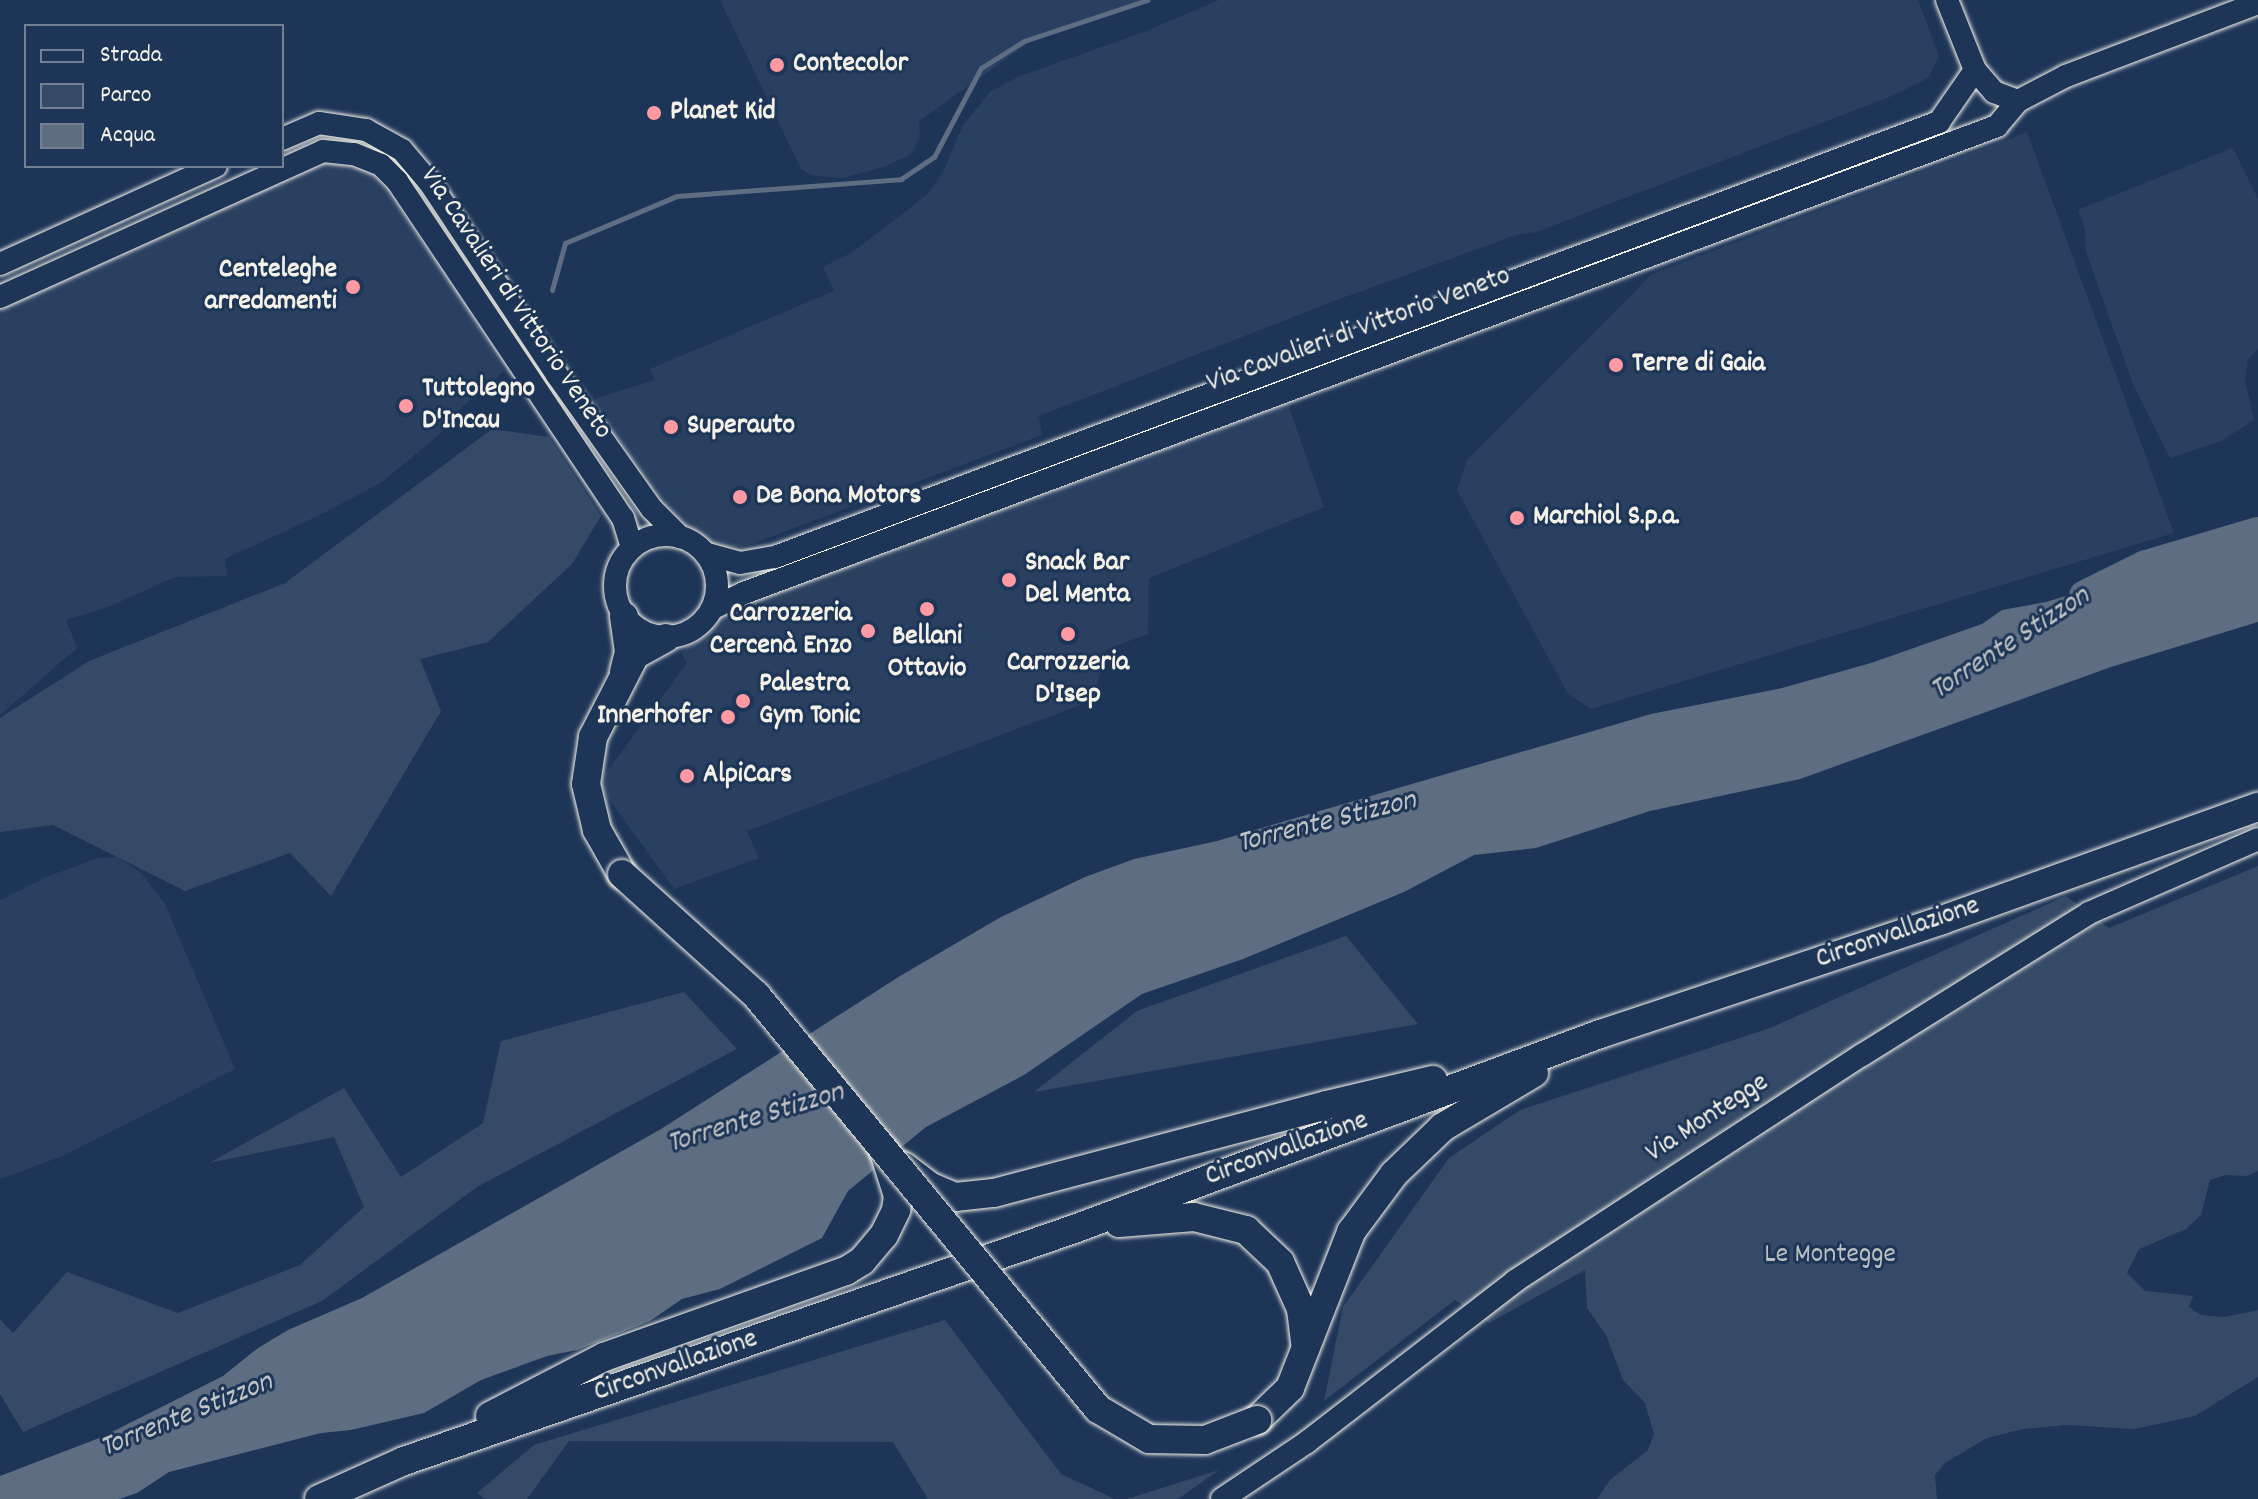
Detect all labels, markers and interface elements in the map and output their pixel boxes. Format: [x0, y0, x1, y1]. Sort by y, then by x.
legend [24, 24, 284, 168]
text: Strada [100, 39, 162, 73]
place label: Contecolor [793, 48, 908, 82]
marker: Contecolor [768, 56, 786, 74]
text: Parco [100, 79, 151, 113]
place label: Planet Kid [670, 96, 776, 130]
marker: Planet Kid [645, 104, 663, 122]
text: Acqua [100, 119, 155, 153]
street label: Via Cavalieri di Vittorio Veneto [411, 162, 619, 446]
place label: Centeleghe arredamenti [205, 254, 337, 320]
street label: Via Cavalieri di Vittorio Veneto [1203, 260, 1515, 402]
marker: Centeleghe arredamenti [344, 278, 362, 296]
place label: Terre di Gaia [1632, 348, 1765, 382]
marker: Terre di Gaia [1607, 356, 1625, 374]
place label: Tuttolegno D'Incau [422, 373, 535, 439]
marker: Tuttolegno D'Incau [397, 397, 415, 415]
place label: Superauto [687, 410, 795, 444]
marker: Superauto [662, 418, 680, 436]
place label: De Bona Motors [756, 480, 921, 514]
marker: De Bona Motors [731, 488, 749, 506]
place label: Marchiol S.p.a. [1533, 501, 1680, 535]
marker: Marchiol S.p.a. [1508, 509, 1526, 527]
place label: Snack Bar Del Menta [1025, 547, 1130, 613]
marker: Snack Bar Del Menta [1000, 571, 1018, 589]
water label: Torrente Stizzon [1924, 580, 2098, 710]
place label: Carrozzeria Cercenà Enzo [710, 598, 852, 664]
marker: Bellani Ottavio [918, 600, 936, 618]
place label: Bellani Ottavio [887, 621, 967, 687]
marker: Carrozzeria Cercenà Enzo [859, 622, 877, 640]
marker: Carrozzeria D'Isep [1059, 625, 1077, 643]
place label: Carrozzeria D'Isep [1007, 647, 1129, 713]
place label: Palestra Gym Tonic [759, 668, 861, 734]
marker: Palestra Gym Tonic [734, 692, 752, 710]
place label: Innerhofer [597, 700, 712, 734]
marker: Innerhofer [719, 708, 737, 726]
place label: AlpiCars [703, 759, 792, 793]
marker: AlpiCars [678, 767, 696, 785]
water label: Torrente Stizzon [1234, 784, 1420, 864]
street label: Circonvallazione [1812, 890, 1984, 978]
street label: Via Montegge [1640, 1067, 1776, 1171]
water label: Torrente Stizzon [663, 1076, 849, 1164]
street label: Circonvallazione [1201, 1105, 1373, 1195]
park label: Le Montegge [1764, 1239, 1896, 1273]
street label: Circonvallazione [590, 1323, 762, 1411]
water label: Torrente Stizzon [95, 1366, 279, 1468]

